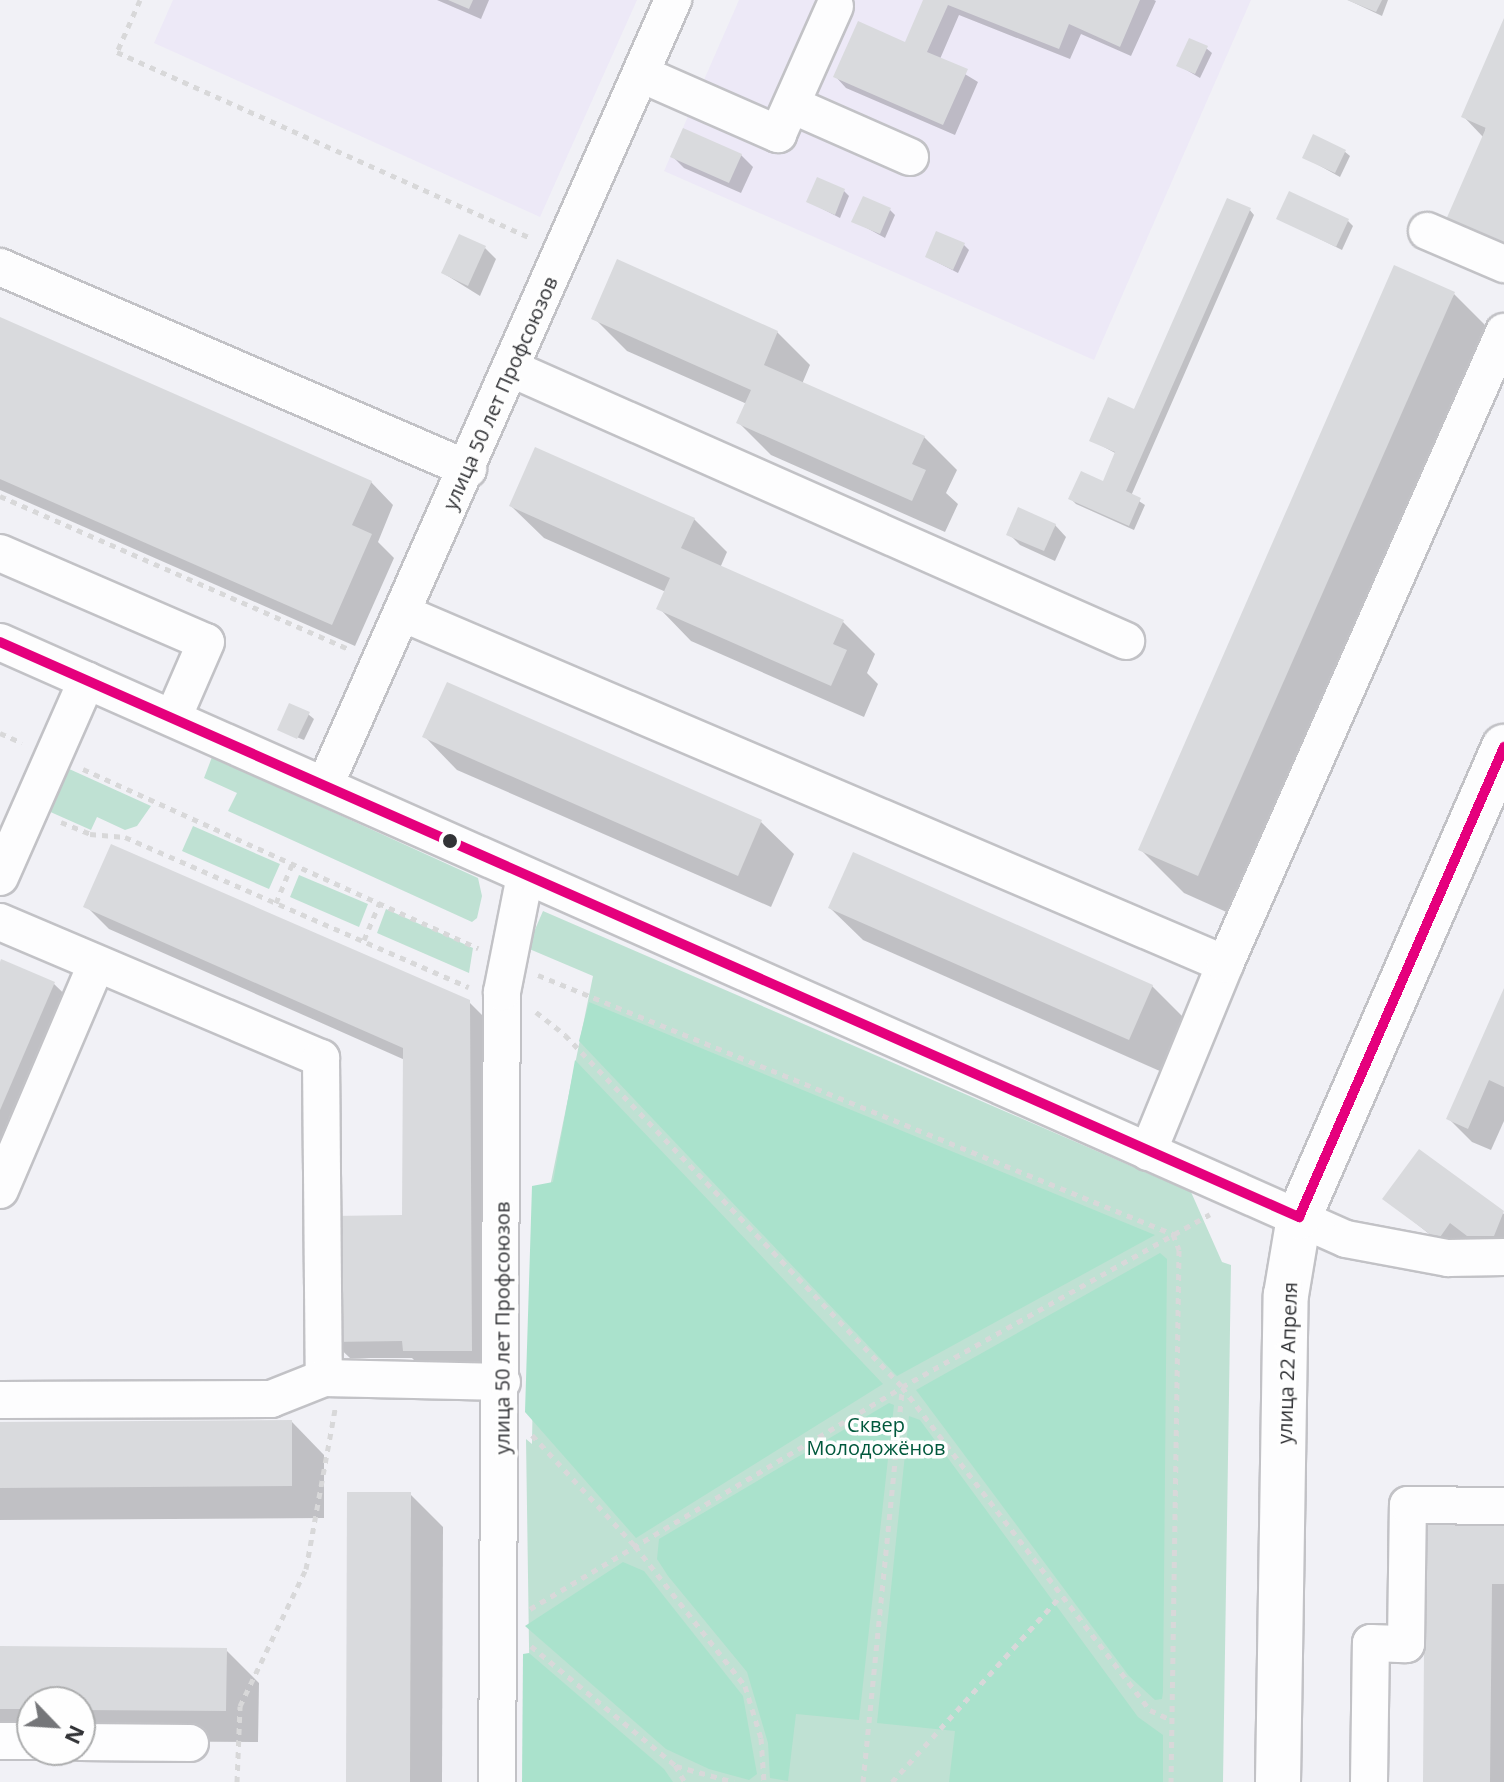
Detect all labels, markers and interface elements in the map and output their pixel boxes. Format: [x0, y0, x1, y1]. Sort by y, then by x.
street label: улица 50 лет Профсоюзов [438, 273, 562, 513]
unlabelled marker [442, 833, 458, 849]
street label: улица 50 лет Профсоюзов [490, 1202, 514, 1454]
street label: улица 22 Апреля [1272, 1282, 1302, 1444]
park label: Сквер Молодожёнов [806, 1412, 946, 1459]
north arrow [16, 1686, 96, 1766]
text: N [59, 1721, 93, 1750]

